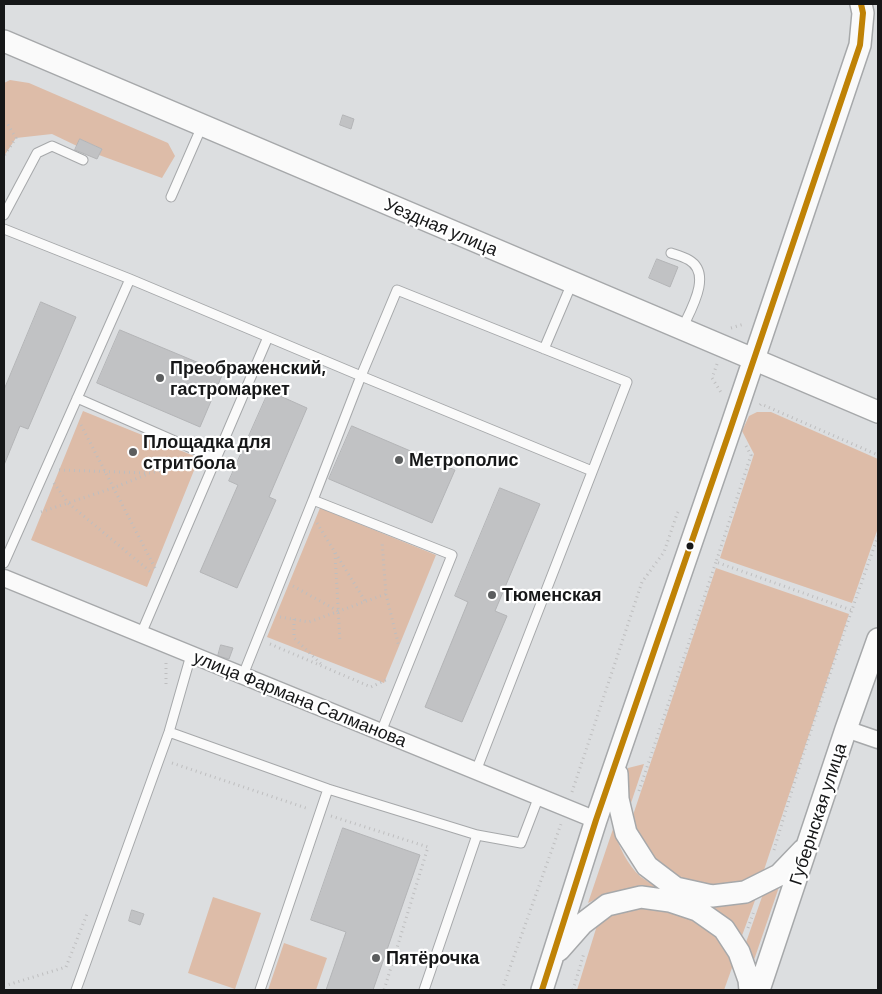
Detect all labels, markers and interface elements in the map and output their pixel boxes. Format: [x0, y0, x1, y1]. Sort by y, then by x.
street label: Уездная улица [381, 193, 501, 261]
place label: Преображенский, гастромаркет [170, 357, 326, 399]
marker: Преображенский, гастромаркет [154, 372, 166, 384]
place label: Площадка для стритбола [143, 431, 271, 474]
marker: Площадка для стритбола [127, 446, 139, 458]
place label: Метрополис [409, 449, 519, 471]
marker: Метрополис [393, 454, 405, 466]
unlabelled marker [685, 541, 695, 551]
place label: Тюменская [502, 584, 602, 606]
marker: Тюменская [486, 589, 498, 601]
street label: улица Фармана Салманова [190, 646, 410, 752]
street label: Губернская улица [785, 740, 851, 888]
place label: Пятёрочка [386, 947, 479, 969]
marker: Пятёрочка [370, 952, 382, 964]

